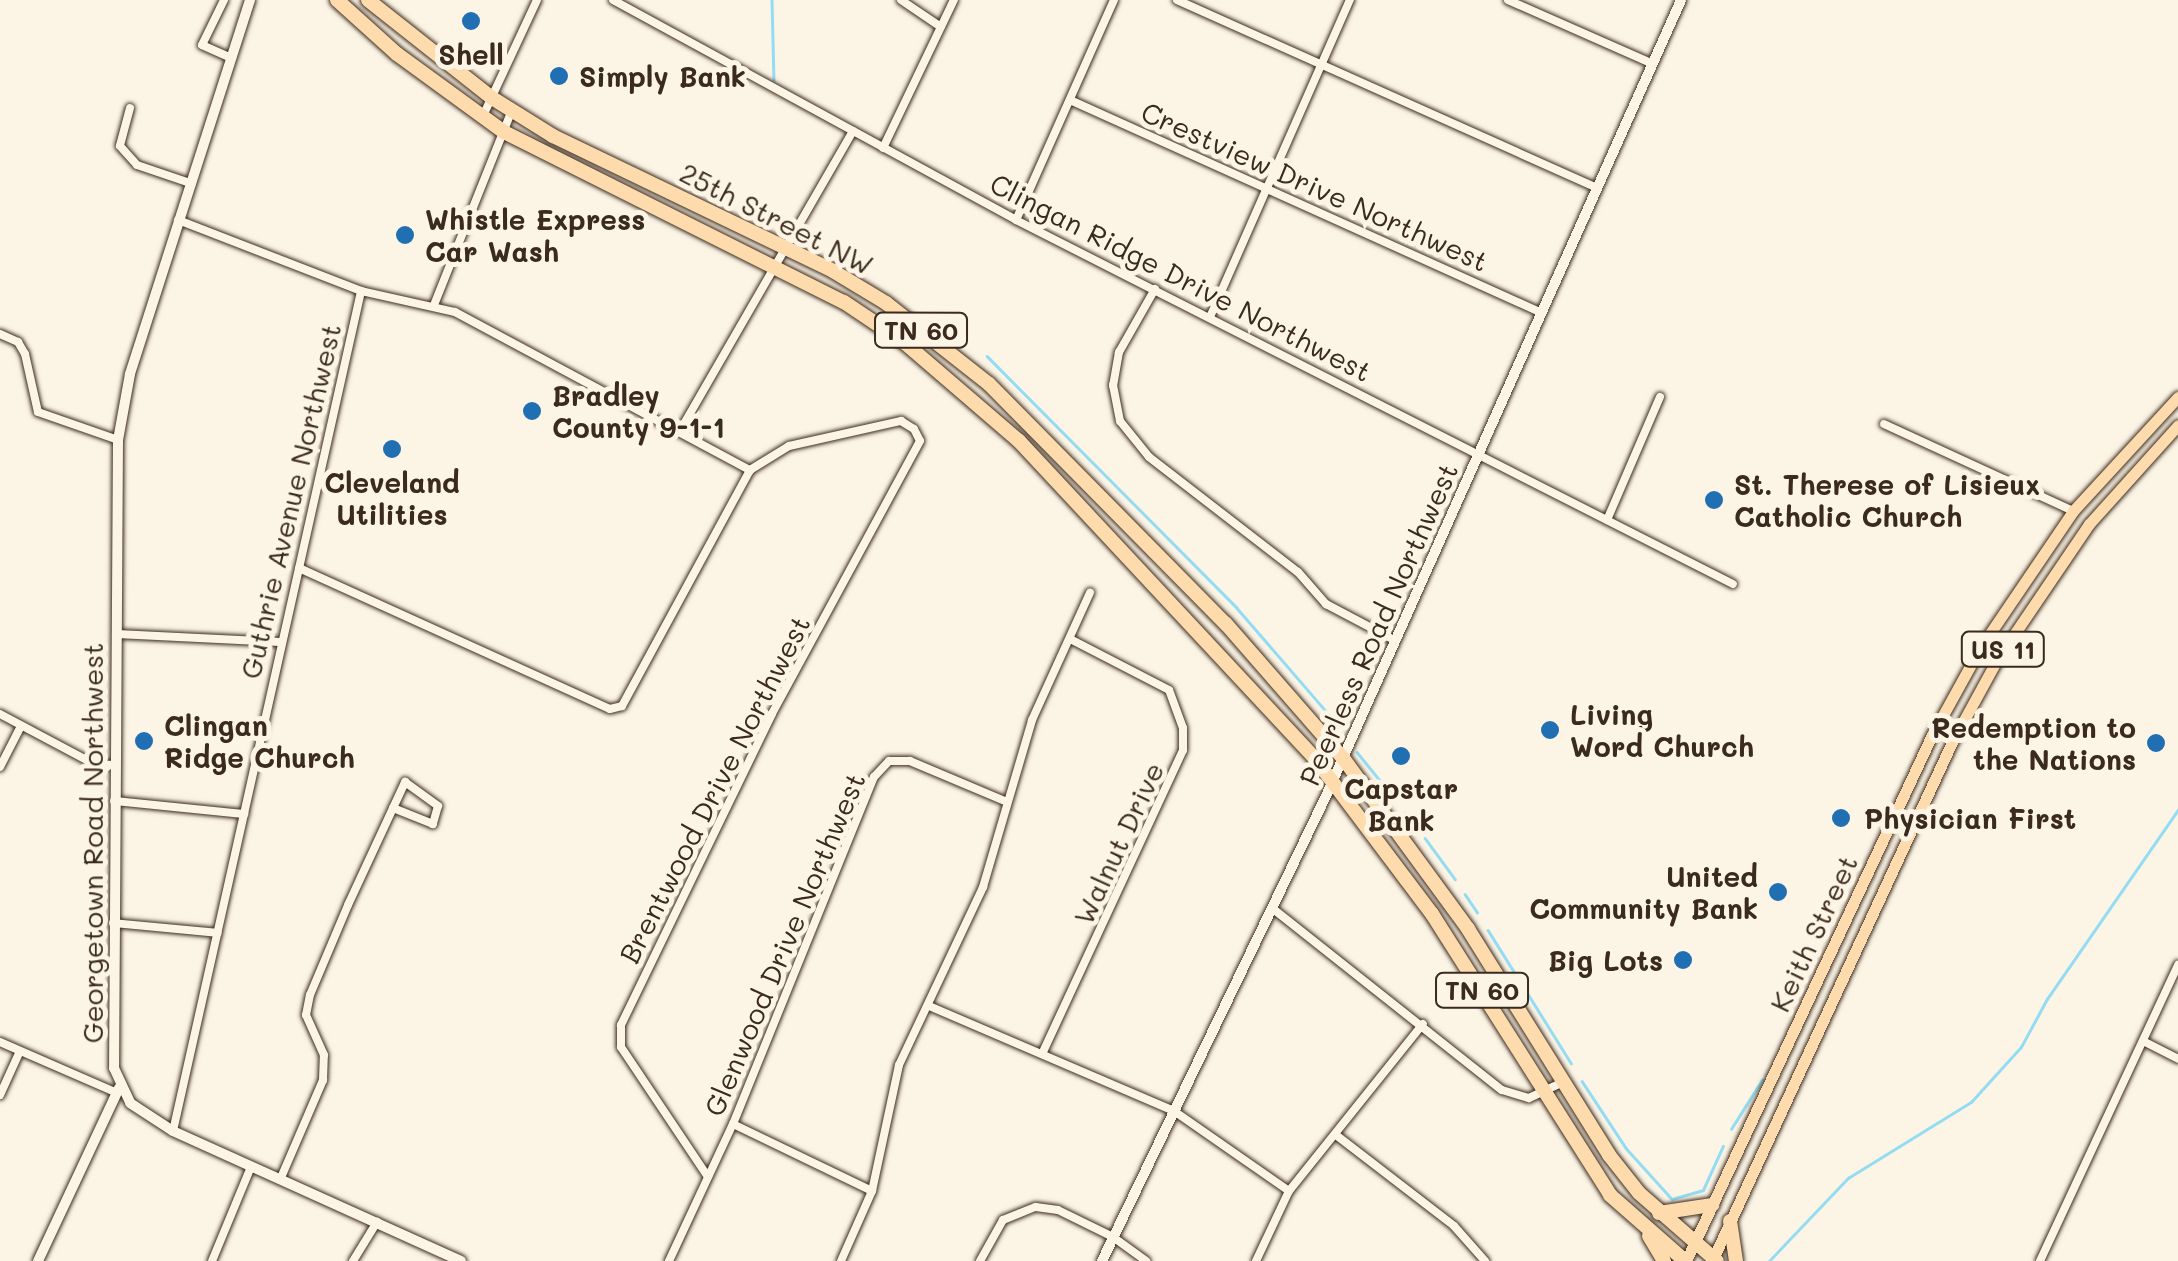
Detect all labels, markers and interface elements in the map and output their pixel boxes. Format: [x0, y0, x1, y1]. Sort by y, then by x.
marker: Shell [460, 10, 482, 32]
place label: Shell [438, 37, 504, 71]
place label: Simply Bank [579, 59, 746, 93]
marker: Simply Bank [548, 65, 570, 87]
street label: Crestview Drive Northwest [1136, 94, 1494, 278]
street label: 25th Street NW [675, 155, 879, 281]
street label: Clingan Ridge Drive Northwest [985, 166, 1377, 388]
place label: Whistle Express Car Wash [425, 202, 645, 268]
marker: Whistle Express Car Wash [394, 224, 416, 246]
road number: TN 60 [874, 310, 968, 350]
street label: Guthrie Avenue Northwest [233, 320, 347, 682]
place label: Bradley County 9-1-1 [552, 378, 725, 444]
marker: Bradley County 9-1-1 [521, 400, 543, 422]
marker: Cleveland Utilities [381, 438, 403, 460]
street label: Peerless Road Northwest [1292, 458, 1464, 790]
place label: Cleveland Utilities [324, 465, 460, 531]
place label: St. Therese of Lisieux Catholic Church [1734, 467, 2040, 533]
marker: St. Therese of Lisieux Catholic Church [1703, 489, 1725, 511]
street label: Brentwood Drive Northwest [611, 610, 817, 968]
road number: US 11 [1960, 629, 2046, 669]
street label: Georgetown Road Northwest [75, 643, 109, 1043]
place label: Living Word Church [1570, 697, 1754, 763]
place label: Clingan Ridge Church [164, 708, 355, 774]
place label: Redemption to the Nations [1931, 710, 2136, 776]
marker: Living Word Church [1539, 719, 1561, 741]
marker: Clingan Ridge Church [133, 730, 155, 752]
marker: Redemption to the Nations [2145, 732, 2167, 754]
marker: Capstar Bank [1390, 745, 1412, 767]
street label: Walnut Drive [1066, 757, 1170, 929]
street label: Glenwood Drive Northwest [696, 767, 872, 1121]
place label: Capstar Bank [1344, 771, 1458, 837]
place label: Physician First [1864, 801, 2076, 835]
marker: Physician First [1828, 805, 1854, 831]
street label: Keith Street [1762, 849, 1864, 1017]
place label: United Community Bank [1529, 859, 1758, 925]
marker: United Community Bank [1767, 881, 1789, 903]
place label: Big Lots [1548, 943, 1663, 977]
marker: Big Lots [1672, 949, 1694, 971]
road number: TN 60 [1434, 970, 1530, 1010]

